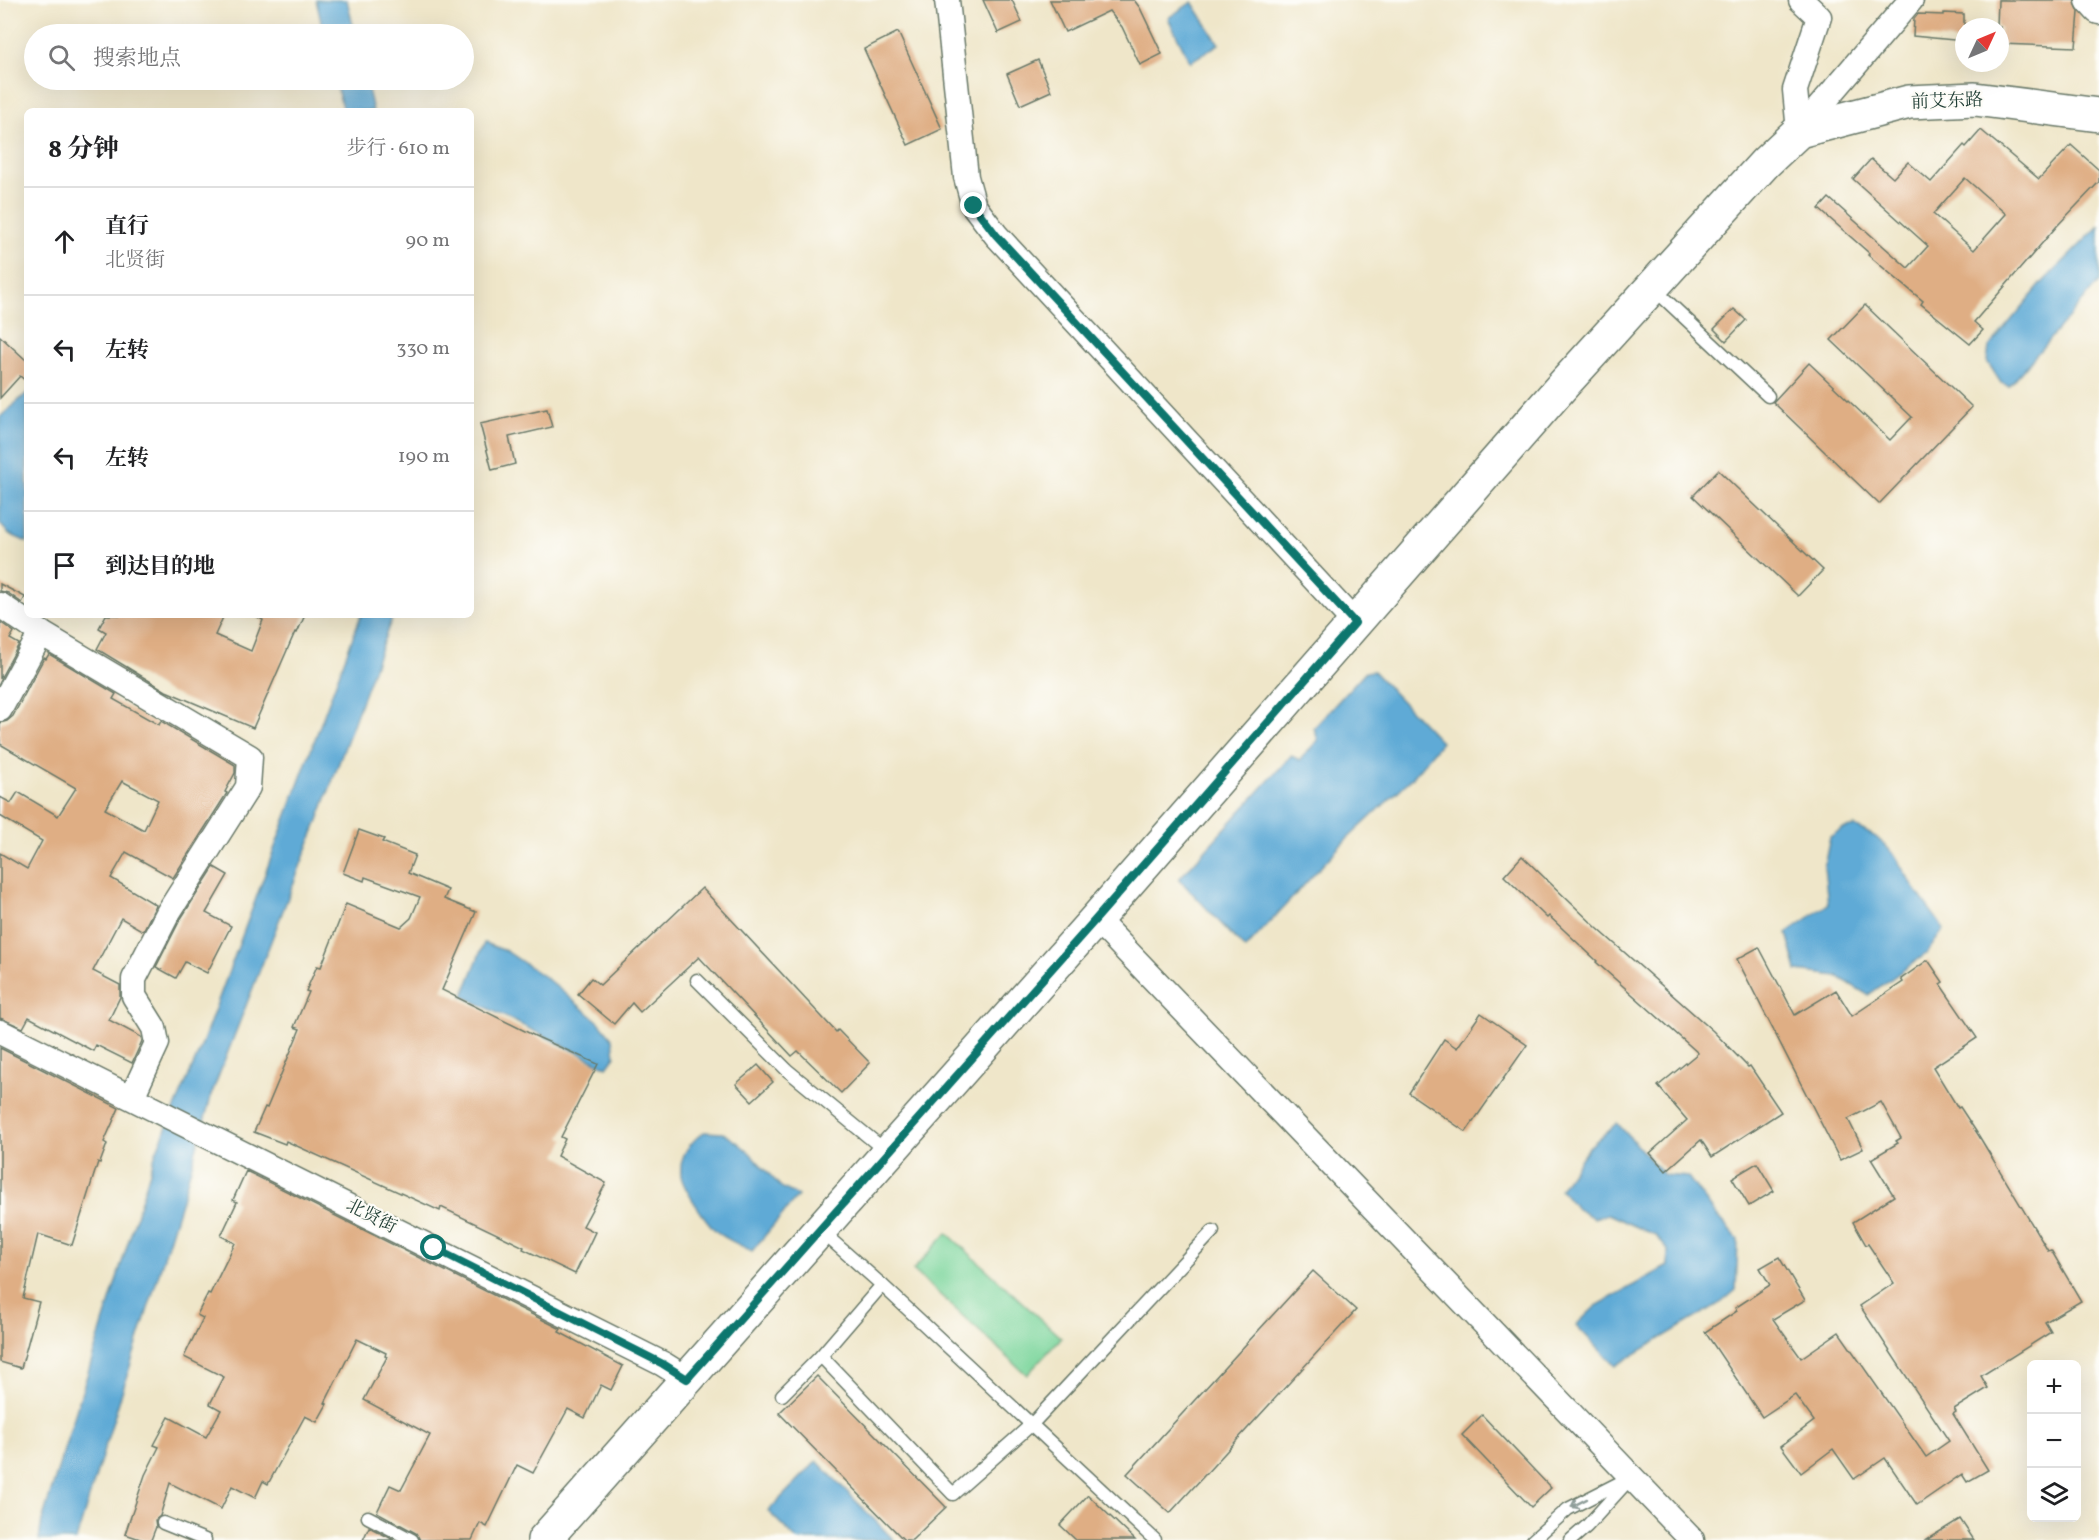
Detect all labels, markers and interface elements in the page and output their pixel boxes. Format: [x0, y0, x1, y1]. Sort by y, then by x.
north arrow [1955, 18, 2009, 72]
search box [24, 24, 474, 90]
icon: search [45, 41, 78, 74]
text: 搜索地点 [93, 44, 181, 75]
street label: 前艾东路 [1911, 88, 1983, 116]
text: 8 分钟 [48, 132, 119, 168]
text: 步行 · 610 m [346, 135, 450, 163]
route end [960, 192, 986, 218]
text: 直行 [105, 212, 149, 243]
icon: ahead [48, 225, 81, 258]
text: 90 m [406, 227, 450, 255]
text: 北贤街 [105, 247, 165, 275]
icon: left [48, 333, 81, 366]
text: 330 m [396, 335, 450, 363]
text: 左转 [105, 336, 149, 367]
icon: left [48, 441, 81, 474]
text: 190 m [398, 443, 450, 471]
text: 左转 [105, 444, 149, 475]
icon: arrive [48, 549, 81, 582]
text: 到达目的地 [105, 552, 215, 583]
street label: 北贤街 [341, 1194, 401, 1240]
route start [420, 1234, 446, 1260]
map controls [2027, 1360, 2081, 1522]
button: + [2027, 1360, 2081, 1414]
button: − [2027, 1414, 2081, 1468]
button: layers [2027, 1468, 2081, 1522]
one-way arrow [1571, 1497, 1588, 1509]

